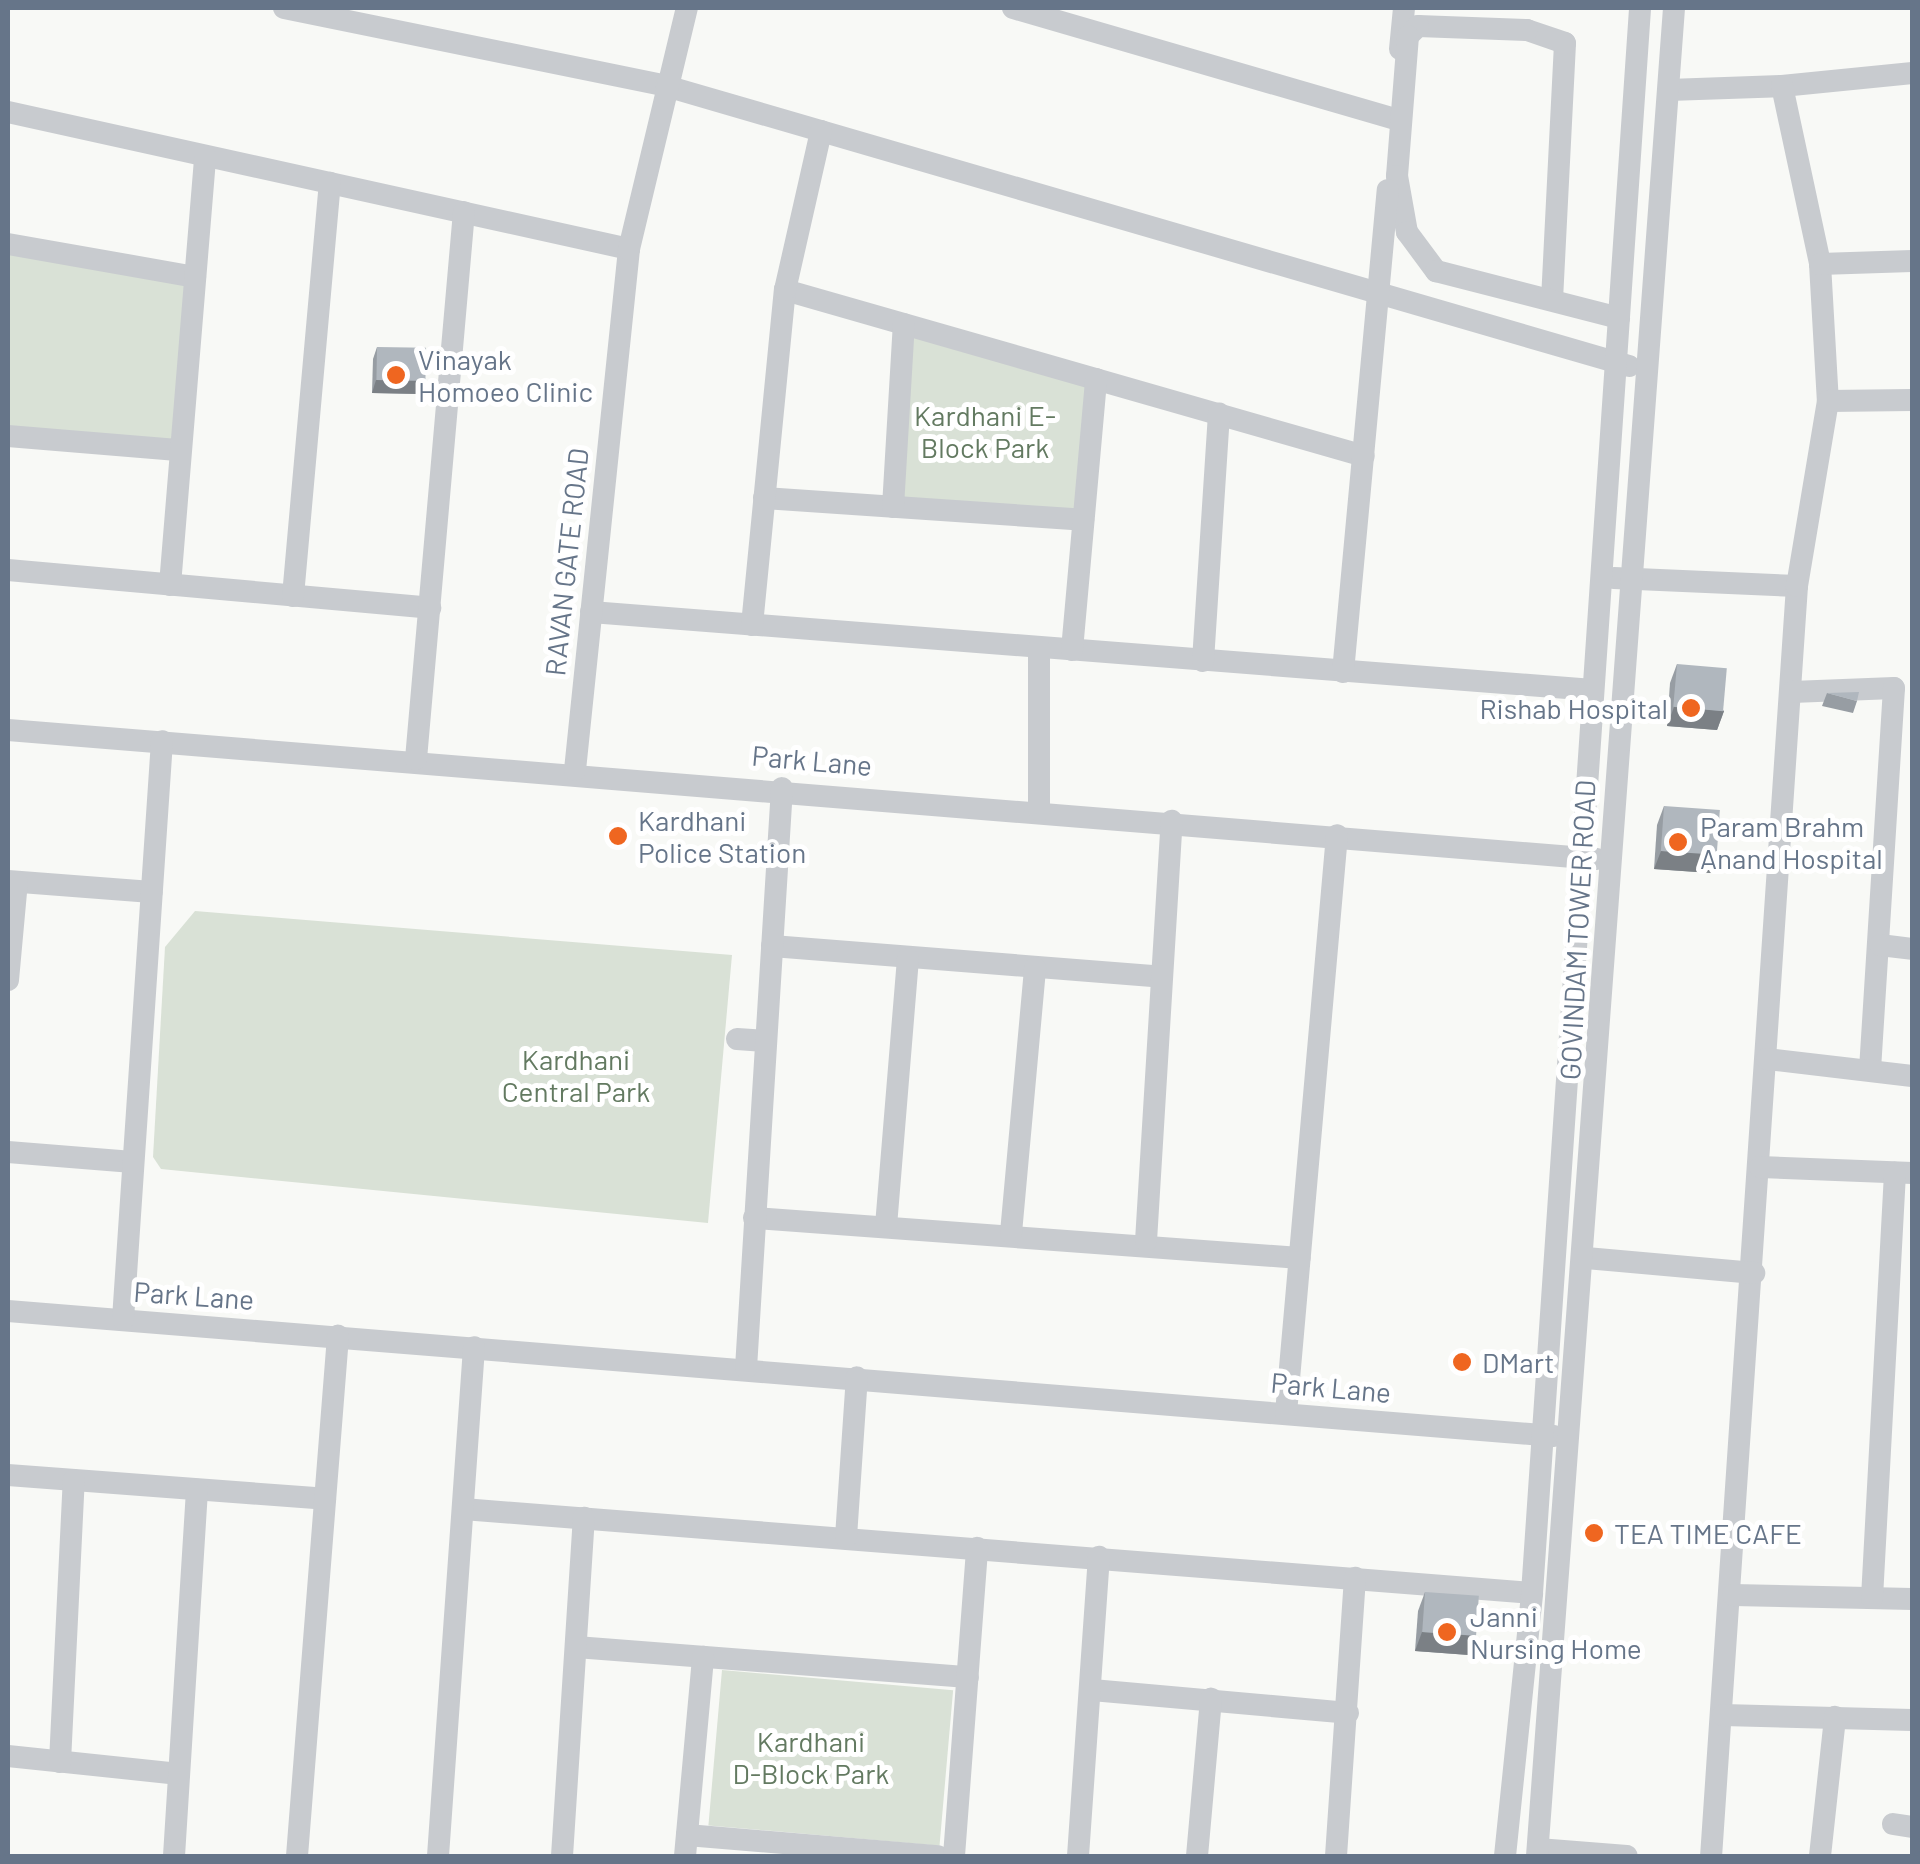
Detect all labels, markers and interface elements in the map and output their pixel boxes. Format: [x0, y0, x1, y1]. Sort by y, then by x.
place label: Vinayak Homoeo Clinic [418, 342, 593, 408]
marker: Vinayak Homoeo Clinic [383, 362, 409, 388]
park label: Kardhani E- Block Park [914, 398, 1056, 464]
street label: RAVAN GATE ROAD [537, 446, 595, 678]
place label: Rishab Hospital [1479, 691, 1668, 725]
marker: Rishab Hospital [1678, 695, 1704, 721]
street label: Park Lane [750, 738, 874, 782]
street label: GOVINDAM TOWER ROAD [1552, 779, 1602, 1081]
place label: Kardhani Police Station [638, 803, 806, 869]
place label: Param Brahm Anand Hospital [1700, 809, 1883, 875]
marker: Kardhani Police Station [607, 825, 629, 847]
marker: Param Brahm Anand Hospital [1665, 829, 1691, 855]
park label: Kardhani Central Park [502, 1042, 650, 1108]
street label: Park Lane [133, 1274, 255, 1316]
place label: DMart [1482, 1345, 1554, 1379]
marker: DMart [1451, 1351, 1473, 1373]
street label: Park Lane [1269, 1365, 1393, 1409]
place label: TEA TIME CAFE [1614, 1516, 1802, 1550]
marker: TEA TIME CAFE [1583, 1522, 1605, 1544]
place label: Janni Nursing Home [1470, 1599, 1642, 1665]
marker: Janni Nursing Home [1434, 1619, 1460, 1645]
park label: Kardhani D-Block Park [733, 1724, 889, 1790]

